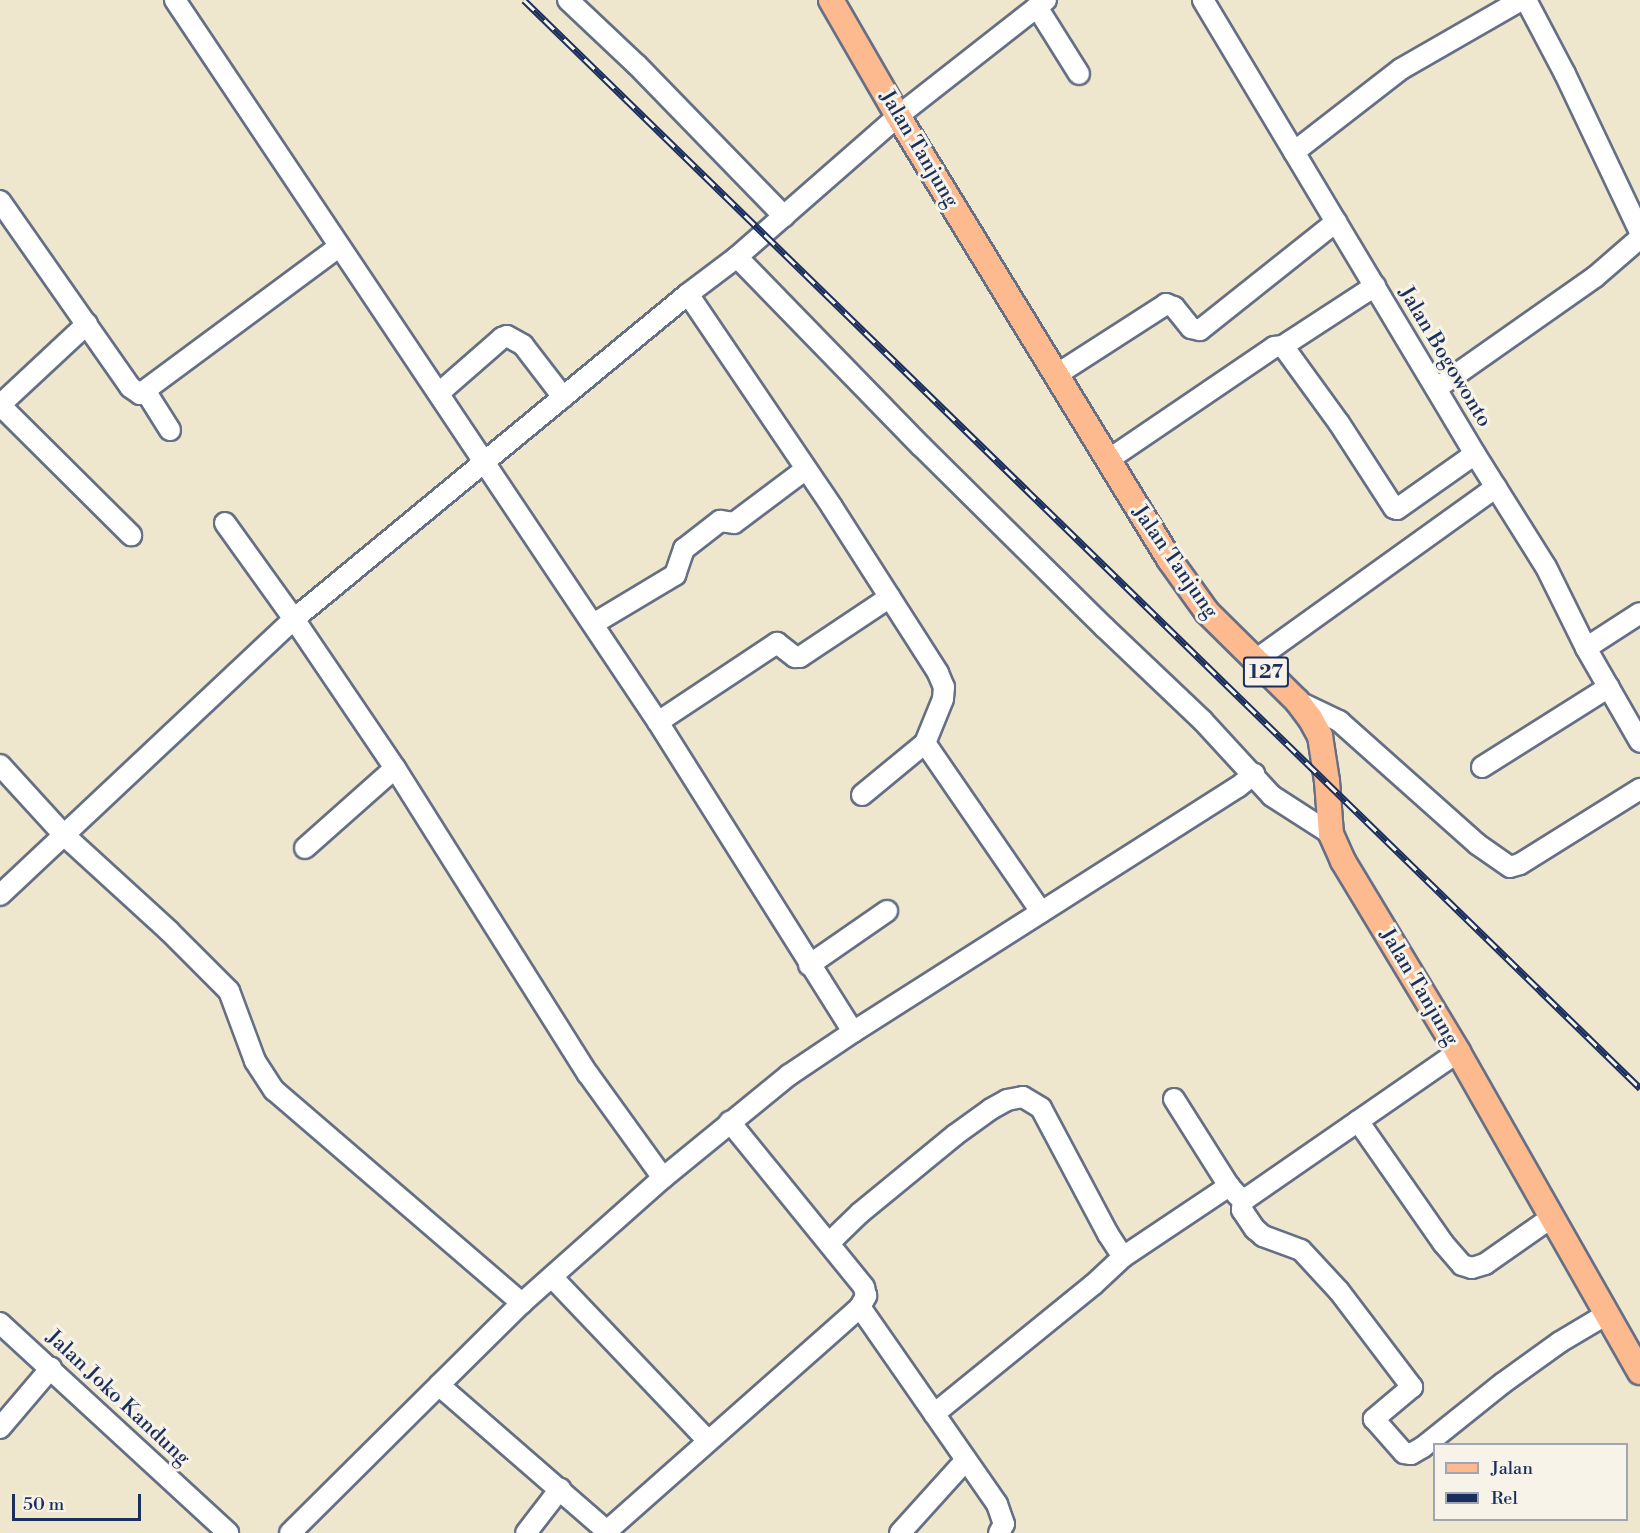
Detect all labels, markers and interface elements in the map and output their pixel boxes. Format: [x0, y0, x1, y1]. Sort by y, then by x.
street label: Jalan Tanjung [874, 86, 964, 212]
street label: Jalan Bogowonto [1393, 282, 1497, 432]
street label: Jalan Tanjung [1127, 501, 1223, 623]
road number: 127 [1242, 655, 1290, 689]
street label: Jalan Tanjung [1374, 924, 1464, 1050]
street label: Jalan Joko Kandung [41, 1325, 195, 1471]
legend [1433, 1443, 1628, 1521]
text: Jalan [1491, 1457, 1533, 1480]
scale bar [15, 1482, 144, 1520]
text: Rel [1491, 1487, 1518, 1510]
text: 50 m [23, 1493, 64, 1516]

